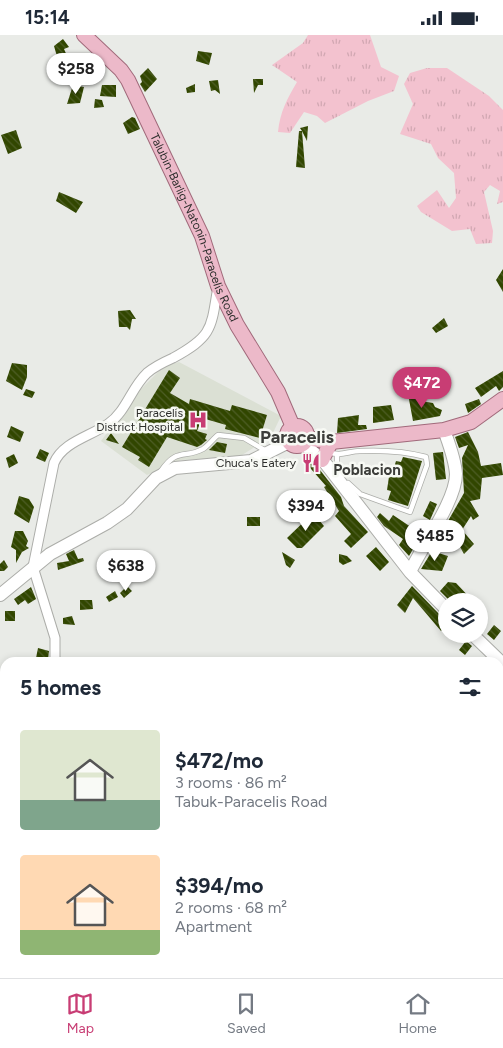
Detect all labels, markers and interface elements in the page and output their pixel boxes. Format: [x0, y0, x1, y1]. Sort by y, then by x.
text: 15:14 [25, 6, 70, 29]
pin: $258 [46, 53, 106, 95]
text: $258 [57, 59, 95, 78]
street label: Talubin-Barlig-Natonin-Paracelis Road [147, 131, 241, 324]
pin: $472 [392, 367, 452, 409]
text: $472 [403, 373, 441, 392]
place label: Paracelis District Hospital [96, 406, 183, 434]
hospital icon: Paracelis District Hospital [187, 409, 209, 431]
district label: Paracelis [260, 426, 335, 448]
restaurant icon: Chuca's Eatery [300, 452, 322, 474]
place label: Chuca's Eatery [216, 456, 297, 470]
district label: Poblacion [333, 461, 401, 479]
pin: $394 [276, 489, 336, 532]
text: $394 [287, 496, 325, 515]
pin: $485 [405, 519, 465, 562]
text: $485 [416, 526, 454, 545]
pin: $638 [96, 549, 156, 592]
text: $638 [108, 556, 144, 575]
map controls [438, 593, 488, 643]
button: layers [438, 593, 488, 643]
icon: filters [456, 673, 484, 701]
text: 5 homes [20, 675, 101, 700]
text: $472/mo [175, 748, 263, 773]
icon: home [60, 750, 120, 810]
text: 3 rooms · 86 m² [175, 773, 287, 792]
text: Tabuk-Paracelis Road [175, 792, 327, 811]
text: $394/mo [175, 873, 263, 898]
icon: home [60, 875, 120, 935]
text: 2 rooms · 68 m² [175, 898, 287, 917]
text: Apartment [175, 917, 252, 936]
tab: Map [66, 990, 94, 1037]
tab: Saved [227, 990, 266, 1037]
tab: Home [398, 990, 437, 1037]

